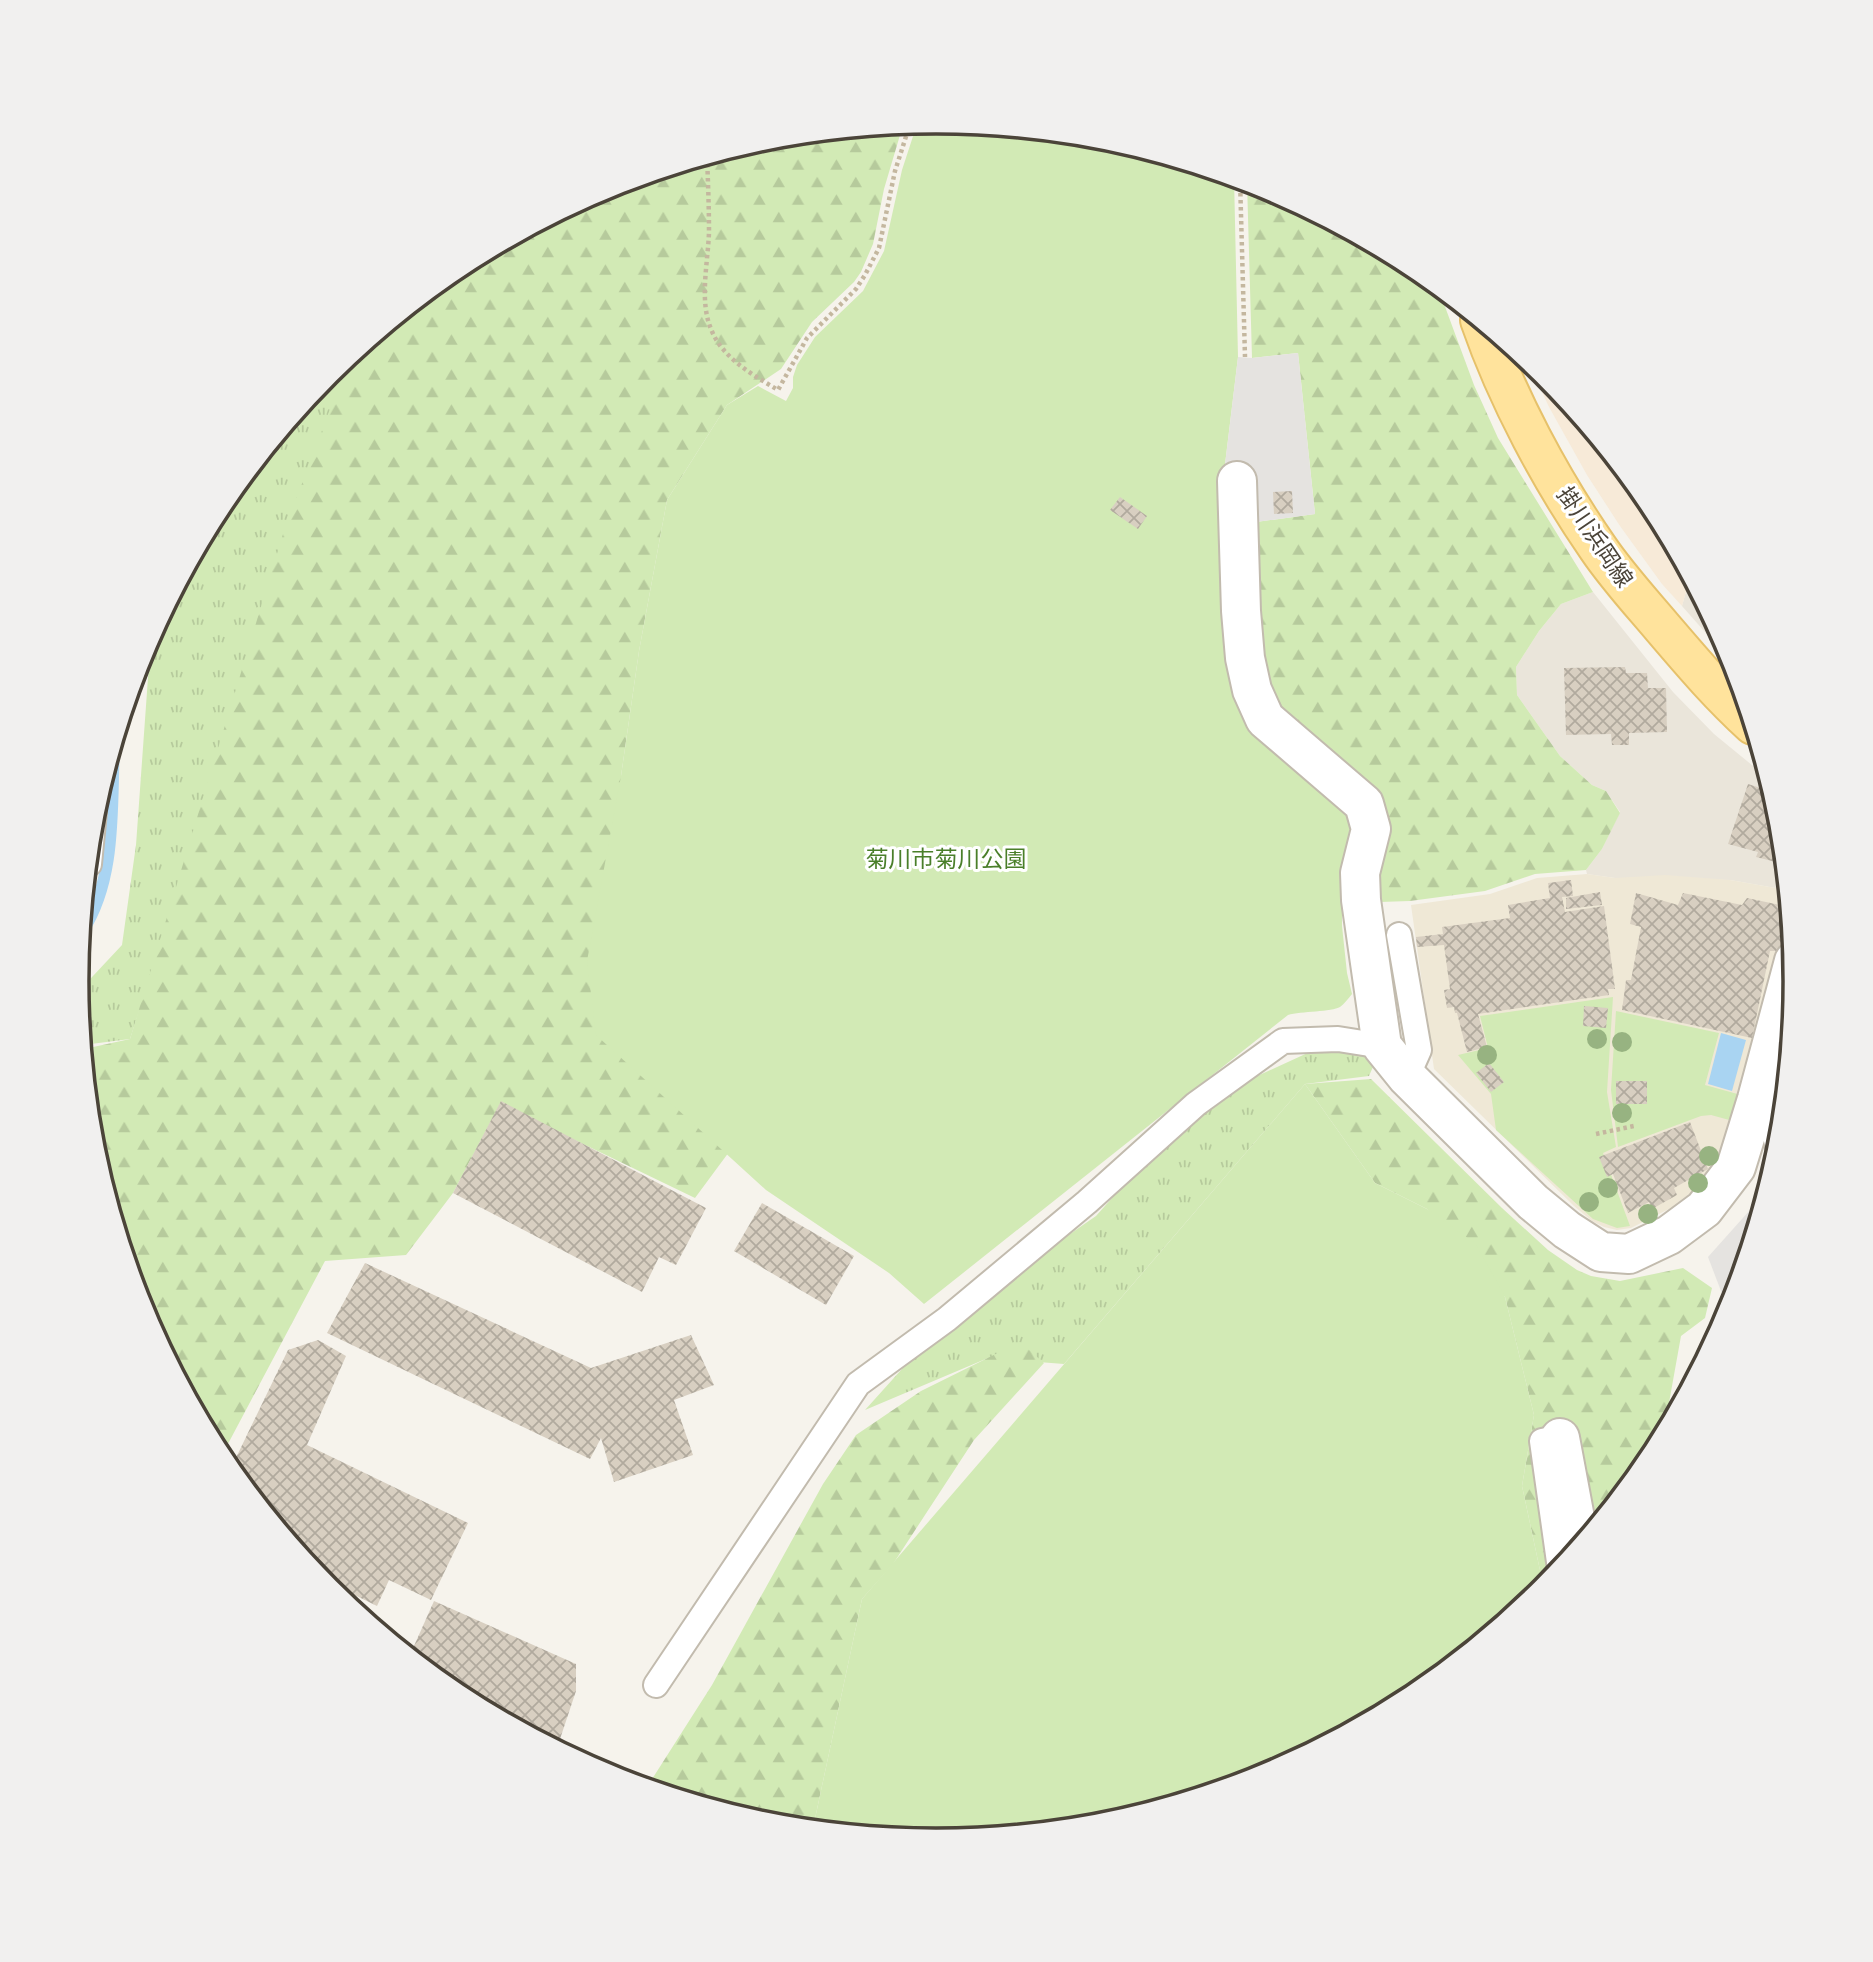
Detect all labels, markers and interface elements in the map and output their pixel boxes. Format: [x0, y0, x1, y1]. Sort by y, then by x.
street label: 掛川浜岡線 [1552, 482, 1638, 592]
park label: 菊川市菊川公園 [866, 846, 1027, 872]

